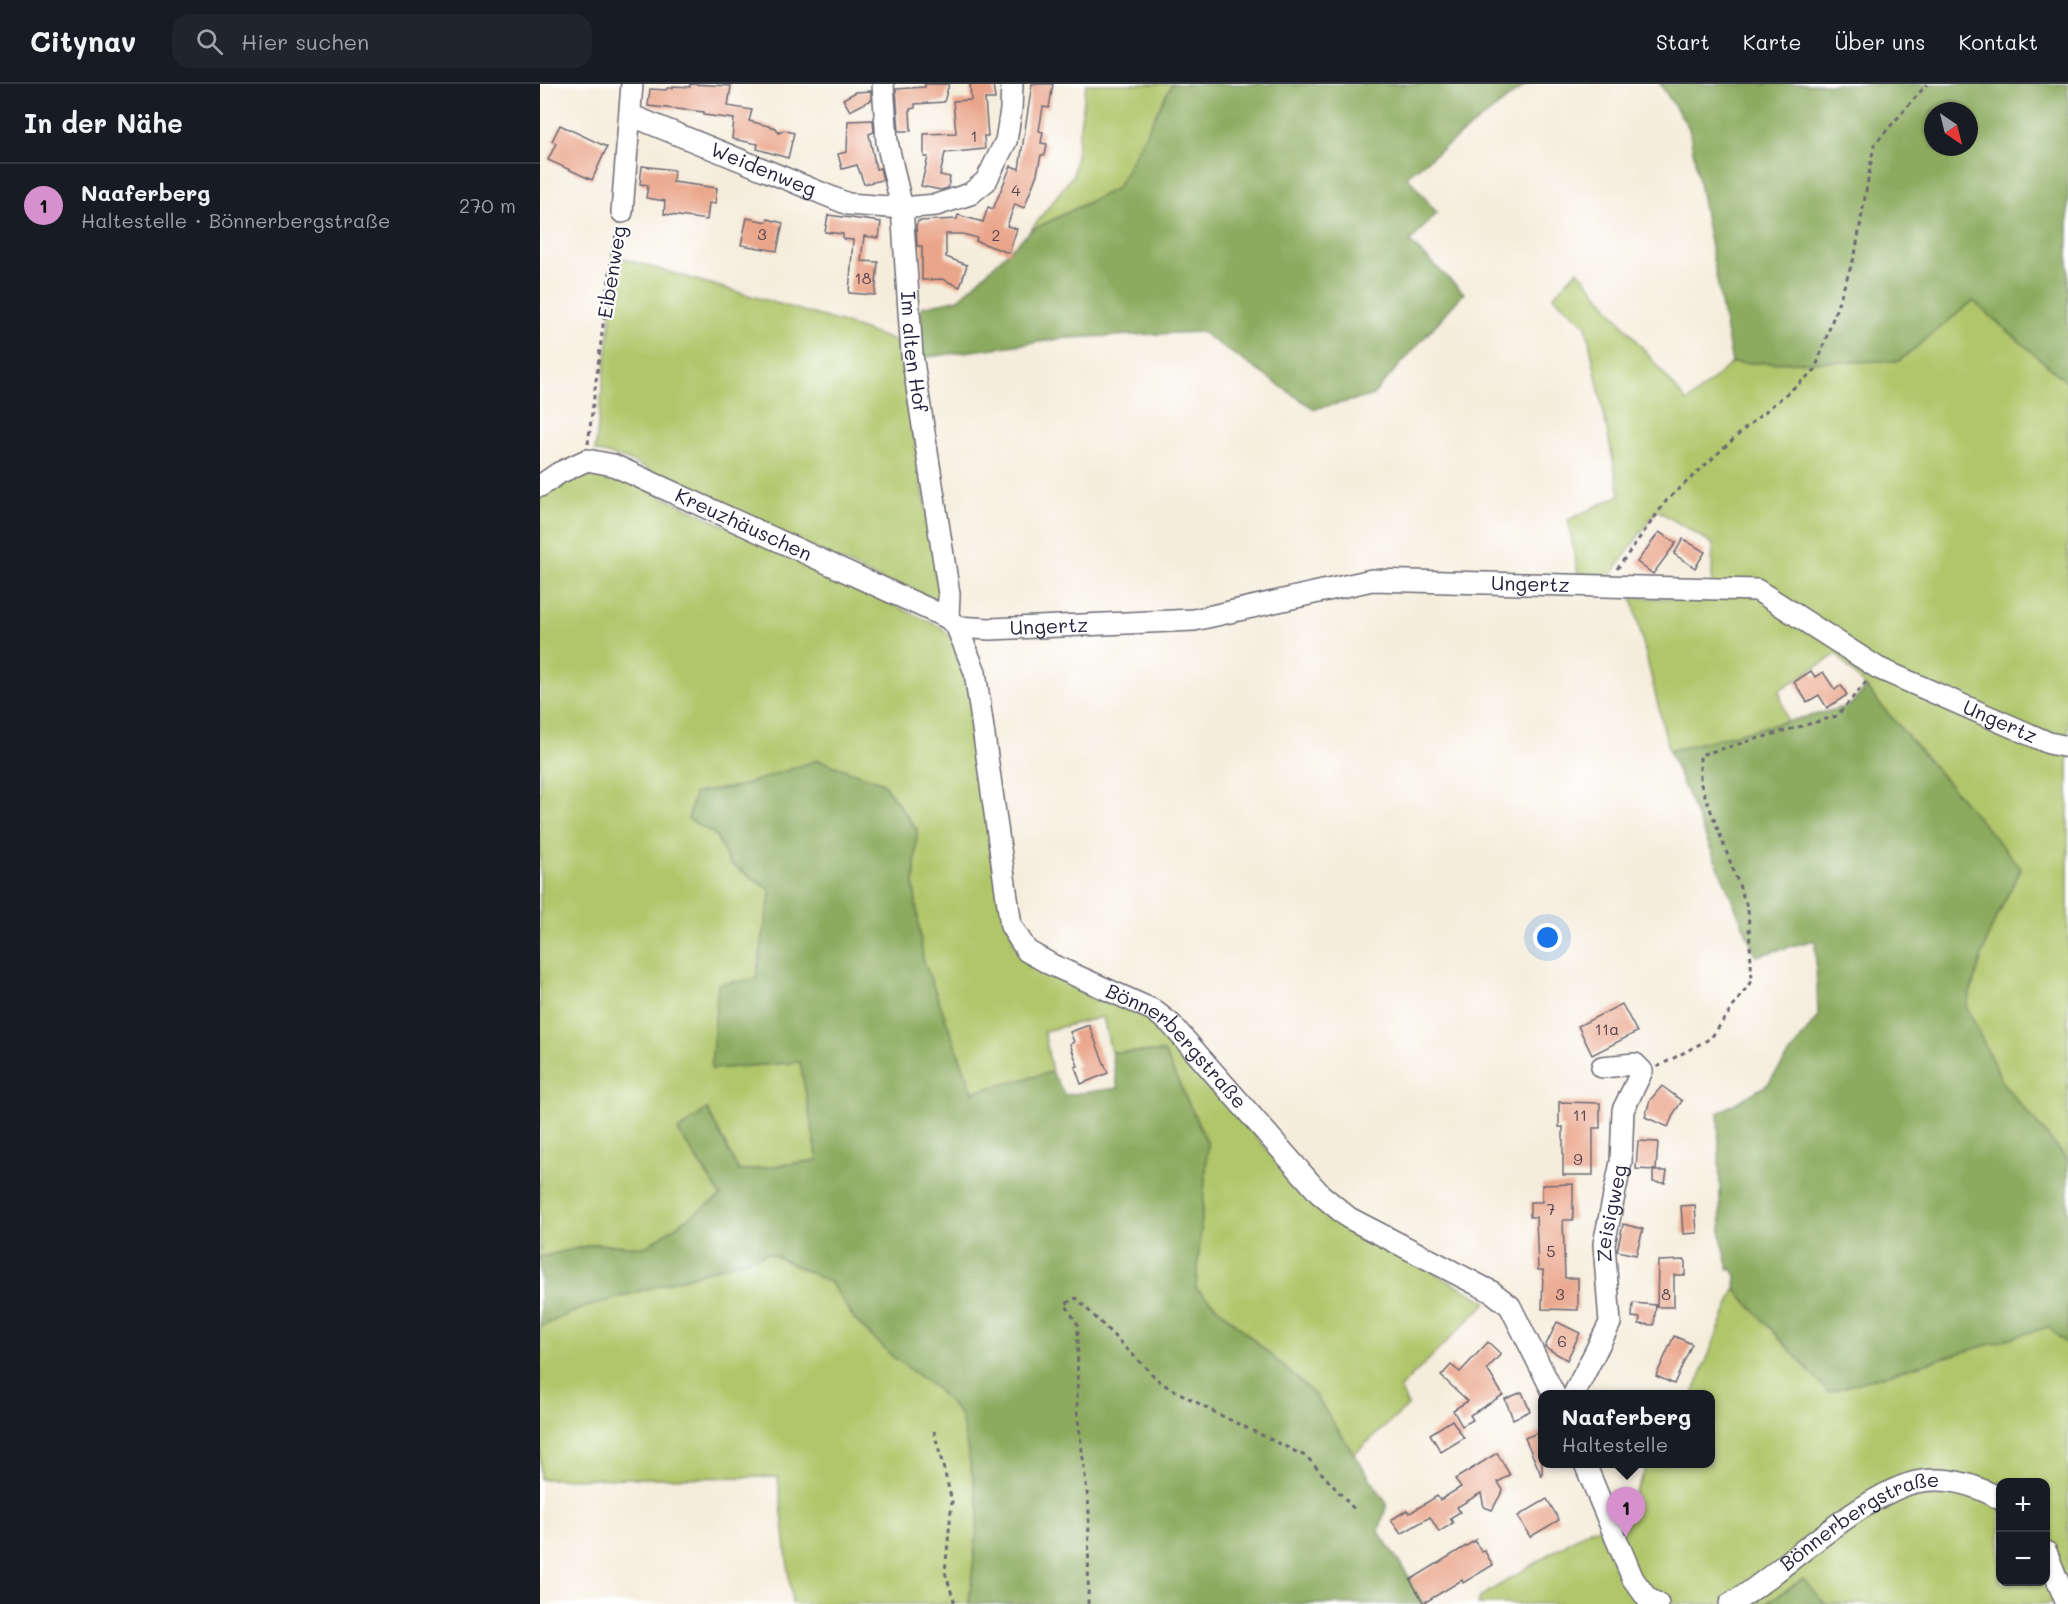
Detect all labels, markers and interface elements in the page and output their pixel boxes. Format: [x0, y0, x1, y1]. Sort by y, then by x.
search box [172, 14, 592, 68]
text: Citynav [30, 23, 136, 59]
icon: search [193, 25, 226, 58]
text: Hier suchen [241, 27, 369, 56]
text: Start [1656, 28, 1710, 55]
text: Karte [1743, 28, 1801, 55]
text: Über uns [1834, 28, 1925, 55]
text: Kontakt [1958, 28, 2038, 55]
north arrow [1924, 102, 1978, 156]
text: In der Nähe [24, 106, 183, 140]
house number: 1 [970, 125, 978, 146]
street label: Weidenweg [707, 135, 820, 202]
text: Naaferberg [81, 178, 210, 207]
house number: 4 [1011, 179, 1021, 200]
text: 1 [39, 192, 48, 218]
text: 270 m [459, 192, 516, 218]
text: Haltestelle · Bönnerbergstraße [81, 207, 390, 233]
house number: 3 [757, 223, 767, 244]
street label: Eibenweg [591, 224, 631, 320]
house number: 2 [992, 224, 1000, 245]
house number: 18 [855, 267, 872, 288]
street label: Im alten Hof [896, 290, 935, 415]
street label: Kreuzhäuschen [672, 481, 817, 566]
street label: Ungertz [1491, 569, 1570, 597]
street label: Ungertz [1009, 611, 1089, 640]
street label: Ungertz [1959, 693, 2042, 748]
your location [1533, 923, 1562, 952]
street label: Bönnerbergstraße [1102, 977, 1253, 1114]
house number: 11a [1595, 1018, 1619, 1039]
house number: 11 [1573, 1104, 1587, 1125]
house number: 9 [1573, 1148, 1583, 1169]
street label: Zeisigweg [1589, 1162, 1632, 1263]
house number: 7 [1547, 1198, 1556, 1219]
house number: 5 [1546, 1240, 1556, 1261]
house number: 3 [1555, 1283, 1565, 1304]
house number: 8 [1661, 1283, 1671, 1304]
house number: 6 [1557, 1330, 1567, 1351]
popup [1538, 1390, 1715, 1468]
text: Naaferberg [1562, 1402, 1691, 1431]
text: Haltestelle [1562, 1431, 1668, 1457]
street label: Bönnerbergstraße [1774, 1466, 1940, 1576]
map controls [1996, 1478, 2050, 1586]
button: + [1996, 1478, 2050, 1532]
pin: 1 [1606, 1488, 1646, 1537]
button: − [1996, 1532, 2050, 1586]

